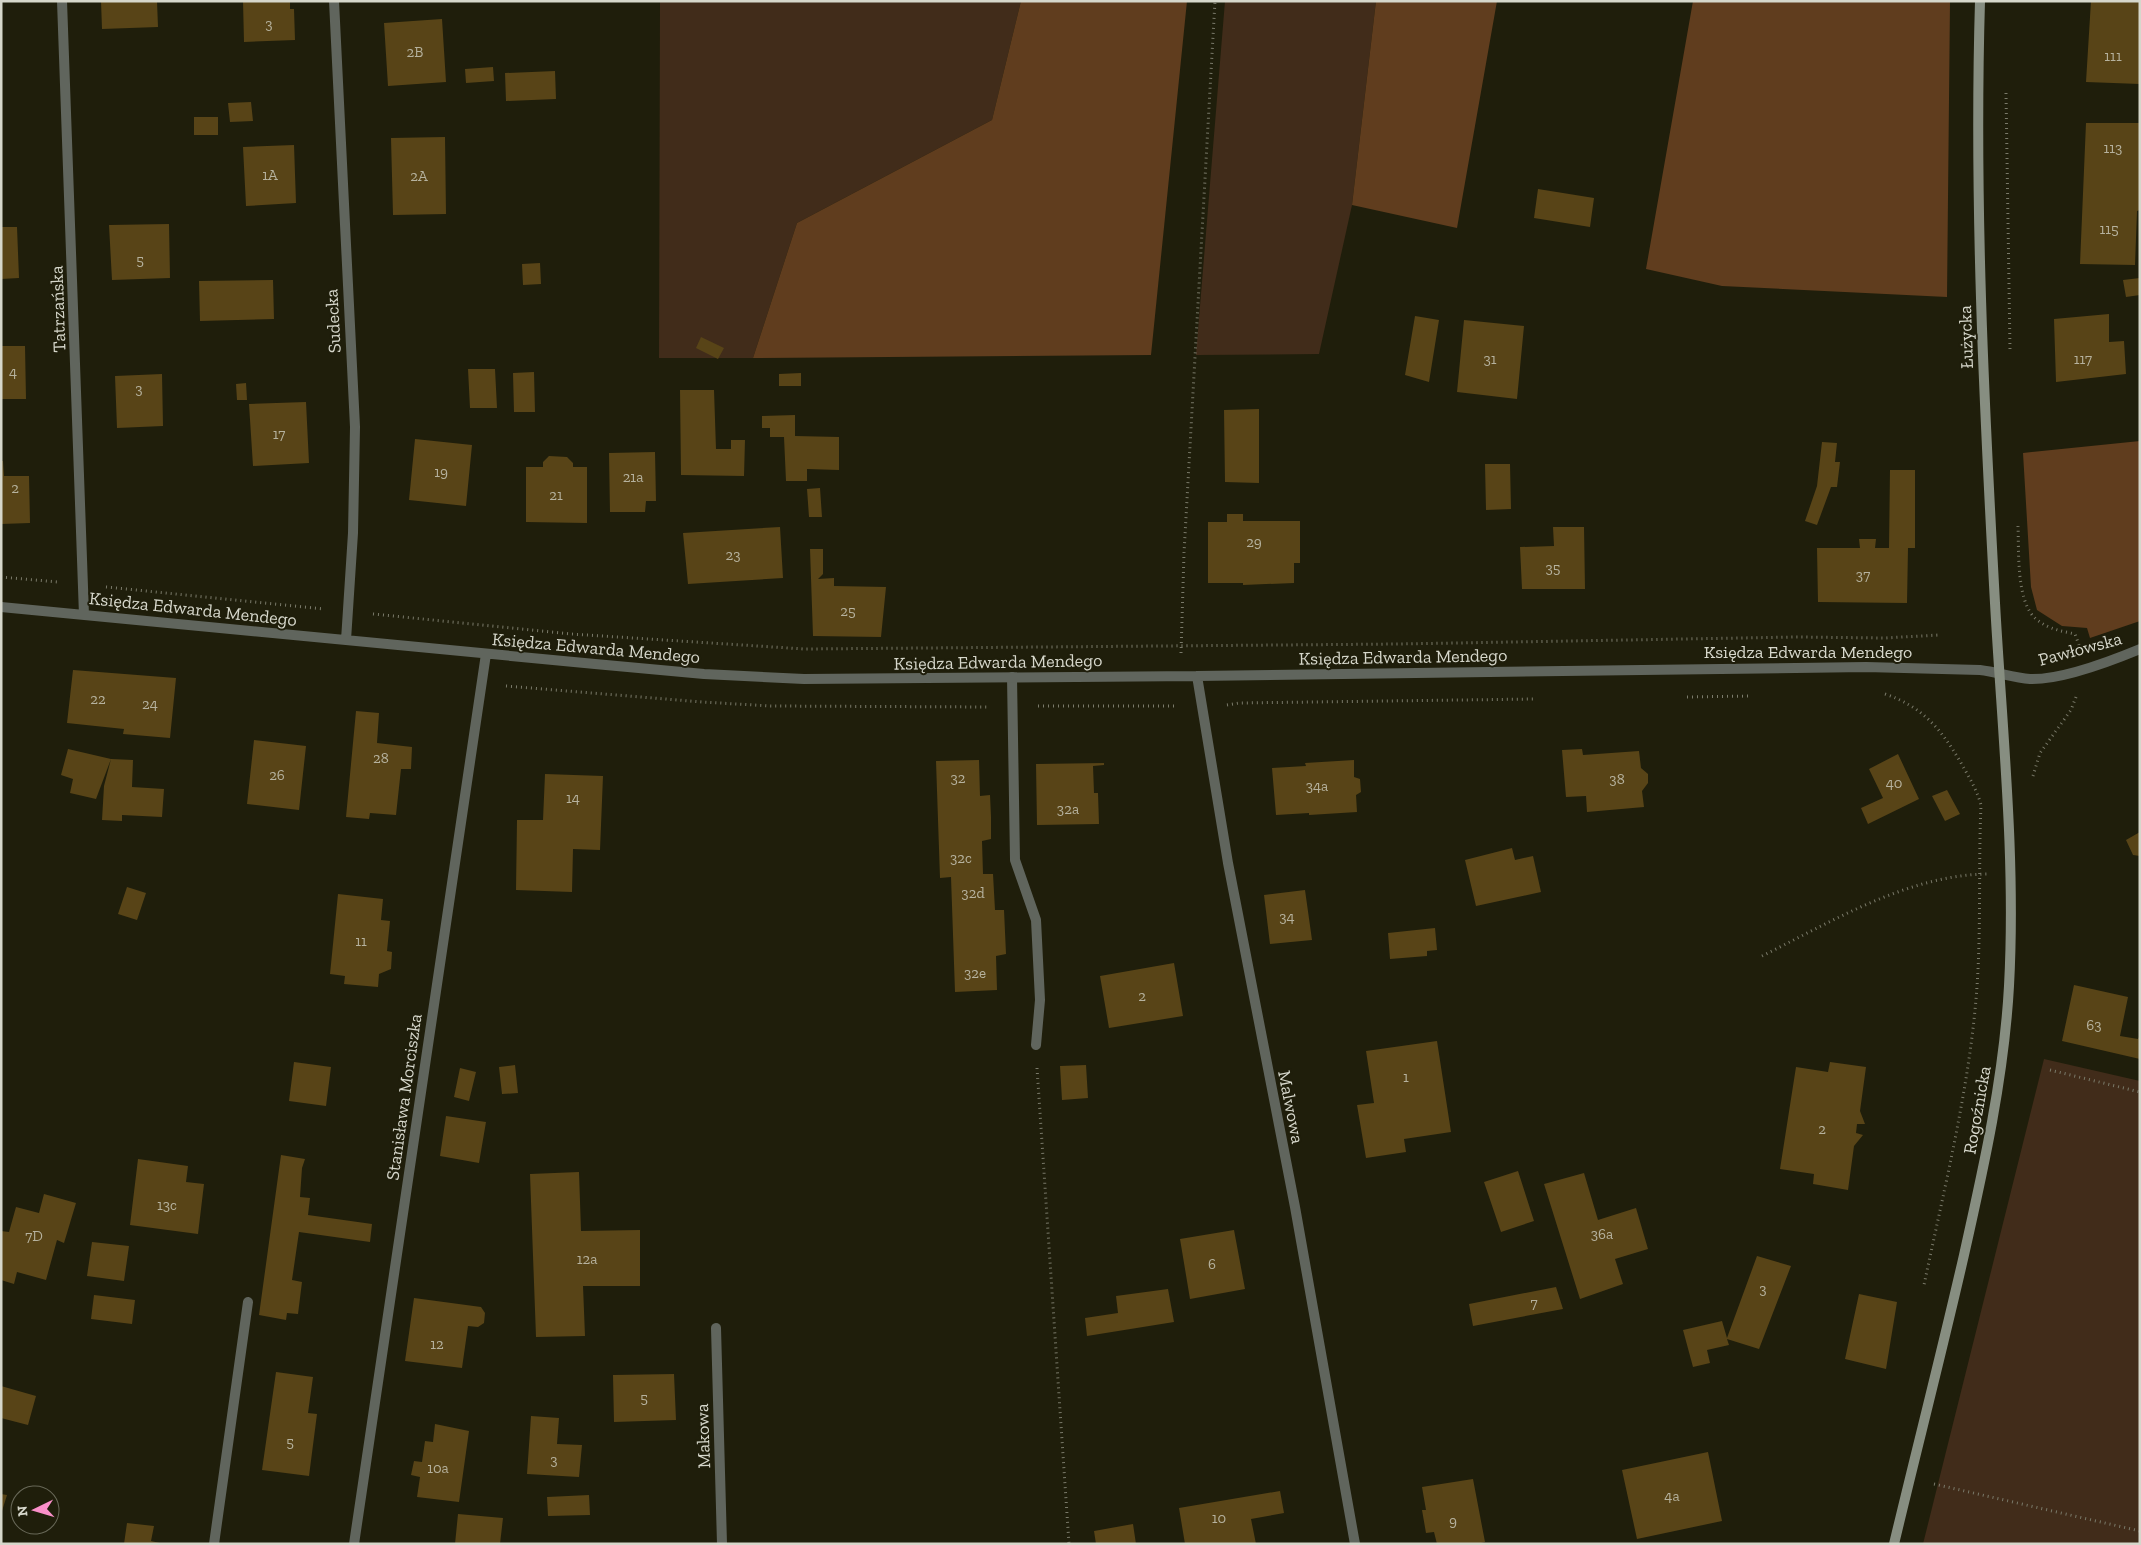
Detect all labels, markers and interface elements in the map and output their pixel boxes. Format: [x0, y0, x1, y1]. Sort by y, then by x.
house number: 3 [265, 15, 273, 33]
house number: 2B [407, 43, 423, 61]
house number: 111 [2104, 47, 2122, 65]
house number: 113 [2104, 139, 2122, 157]
house number: 1A [262, 166, 278, 184]
house number: 2A [410, 167, 428, 185]
house number: 115 [2099, 220, 2119, 238]
house number: 5 [136, 251, 144, 269]
street label: Tatrzańska [45, 265, 71, 353]
street label: Sudecka [320, 288, 346, 354]
street label: Łużycka [1954, 305, 1978, 369]
house number: 31 [1483, 350, 1497, 368]
house number: 117 [2074, 350, 2092, 368]
house number: 4 [9, 363, 17, 381]
house number: 3 [135, 380, 143, 398]
house number: 17 [273, 425, 285, 443]
house number: 19 [434, 463, 448, 481]
house number: 21a [623, 468, 643, 486]
house number: 2 [11, 479, 19, 497]
house number: 21 [549, 486, 563, 504]
house number: 29 [1246, 533, 1262, 551]
house number: 23 [725, 546, 741, 564]
house number: 35 [1545, 559, 1561, 577]
house number: 37 [1856, 566, 1870, 584]
street label: Księdza Edwarda Mendego [88, 587, 298, 631]
house number: 25 [840, 602, 856, 620]
street label: Pawłowska [2036, 627, 2125, 671]
street label: Księdza Edwarda Mendego [491, 628, 701, 668]
street label: Księdza Edwarda Mendego [1704, 641, 1912, 663]
street label: Księdza Edwarda Mendego [1298, 644, 1508, 670]
street label: Księdza Edwarda Mendego [893, 649, 1103, 675]
house number: 22 [90, 690, 106, 708]
house number: 24 [142, 695, 158, 713]
house number: 28 [373, 749, 389, 767]
house number: 26 [269, 766, 285, 784]
house number: 32 [950, 769, 966, 787]
house number: 38 [1609, 770, 1625, 788]
house number: 40 [1886, 774, 1902, 792]
house number: 34a [1306, 777, 1328, 795]
house number: 14 [566, 789, 580, 807]
house number: 32a [1057, 800, 1079, 818]
house number: 32c [950, 849, 972, 867]
house number: 32d [961, 884, 985, 902]
house number: 34 [1279, 908, 1295, 926]
house number: 11 [355, 932, 367, 950]
house number: 32e [964, 964, 986, 982]
house number: 2 [1138, 987, 1146, 1005]
street label: Stanisława Morciszka [381, 1012, 427, 1182]
house number: 63 [2086, 1016, 2102, 1034]
street label: Rogoźnicka [1958, 1064, 1996, 1156]
house number: 1 [1403, 1068, 1409, 1086]
street label: Malwowa [1273, 1069, 1309, 1146]
house number: 2 [1818, 1120, 1826, 1138]
house number: 13c [157, 1196, 177, 1214]
house number: 36a [1591, 1225, 1613, 1243]
house number: 7D [25, 1227, 43, 1245]
house number: 12a [577, 1250, 597, 1268]
house number: 6 [1208, 1255, 1216, 1273]
house number: 3 [1759, 1280, 1767, 1298]
house number: 7 [1530, 1294, 1538, 1312]
house number: 12 [430, 1335, 444, 1353]
house number: 5 [640, 1389, 648, 1407]
street label: Makowa [691, 1403, 715, 1469]
house number: 5 [286, 1433, 294, 1451]
house number: 3 [550, 1451, 558, 1469]
house number: 10a [427, 1459, 449, 1477]
north arrow [10, 1485, 60, 1535]
house number: 4a [1664, 1487, 1680, 1505]
text: N [14, 1505, 31, 1517]
house number: 10 [1212, 1509, 1226, 1527]
house number: 9 [1449, 1512, 1457, 1530]

